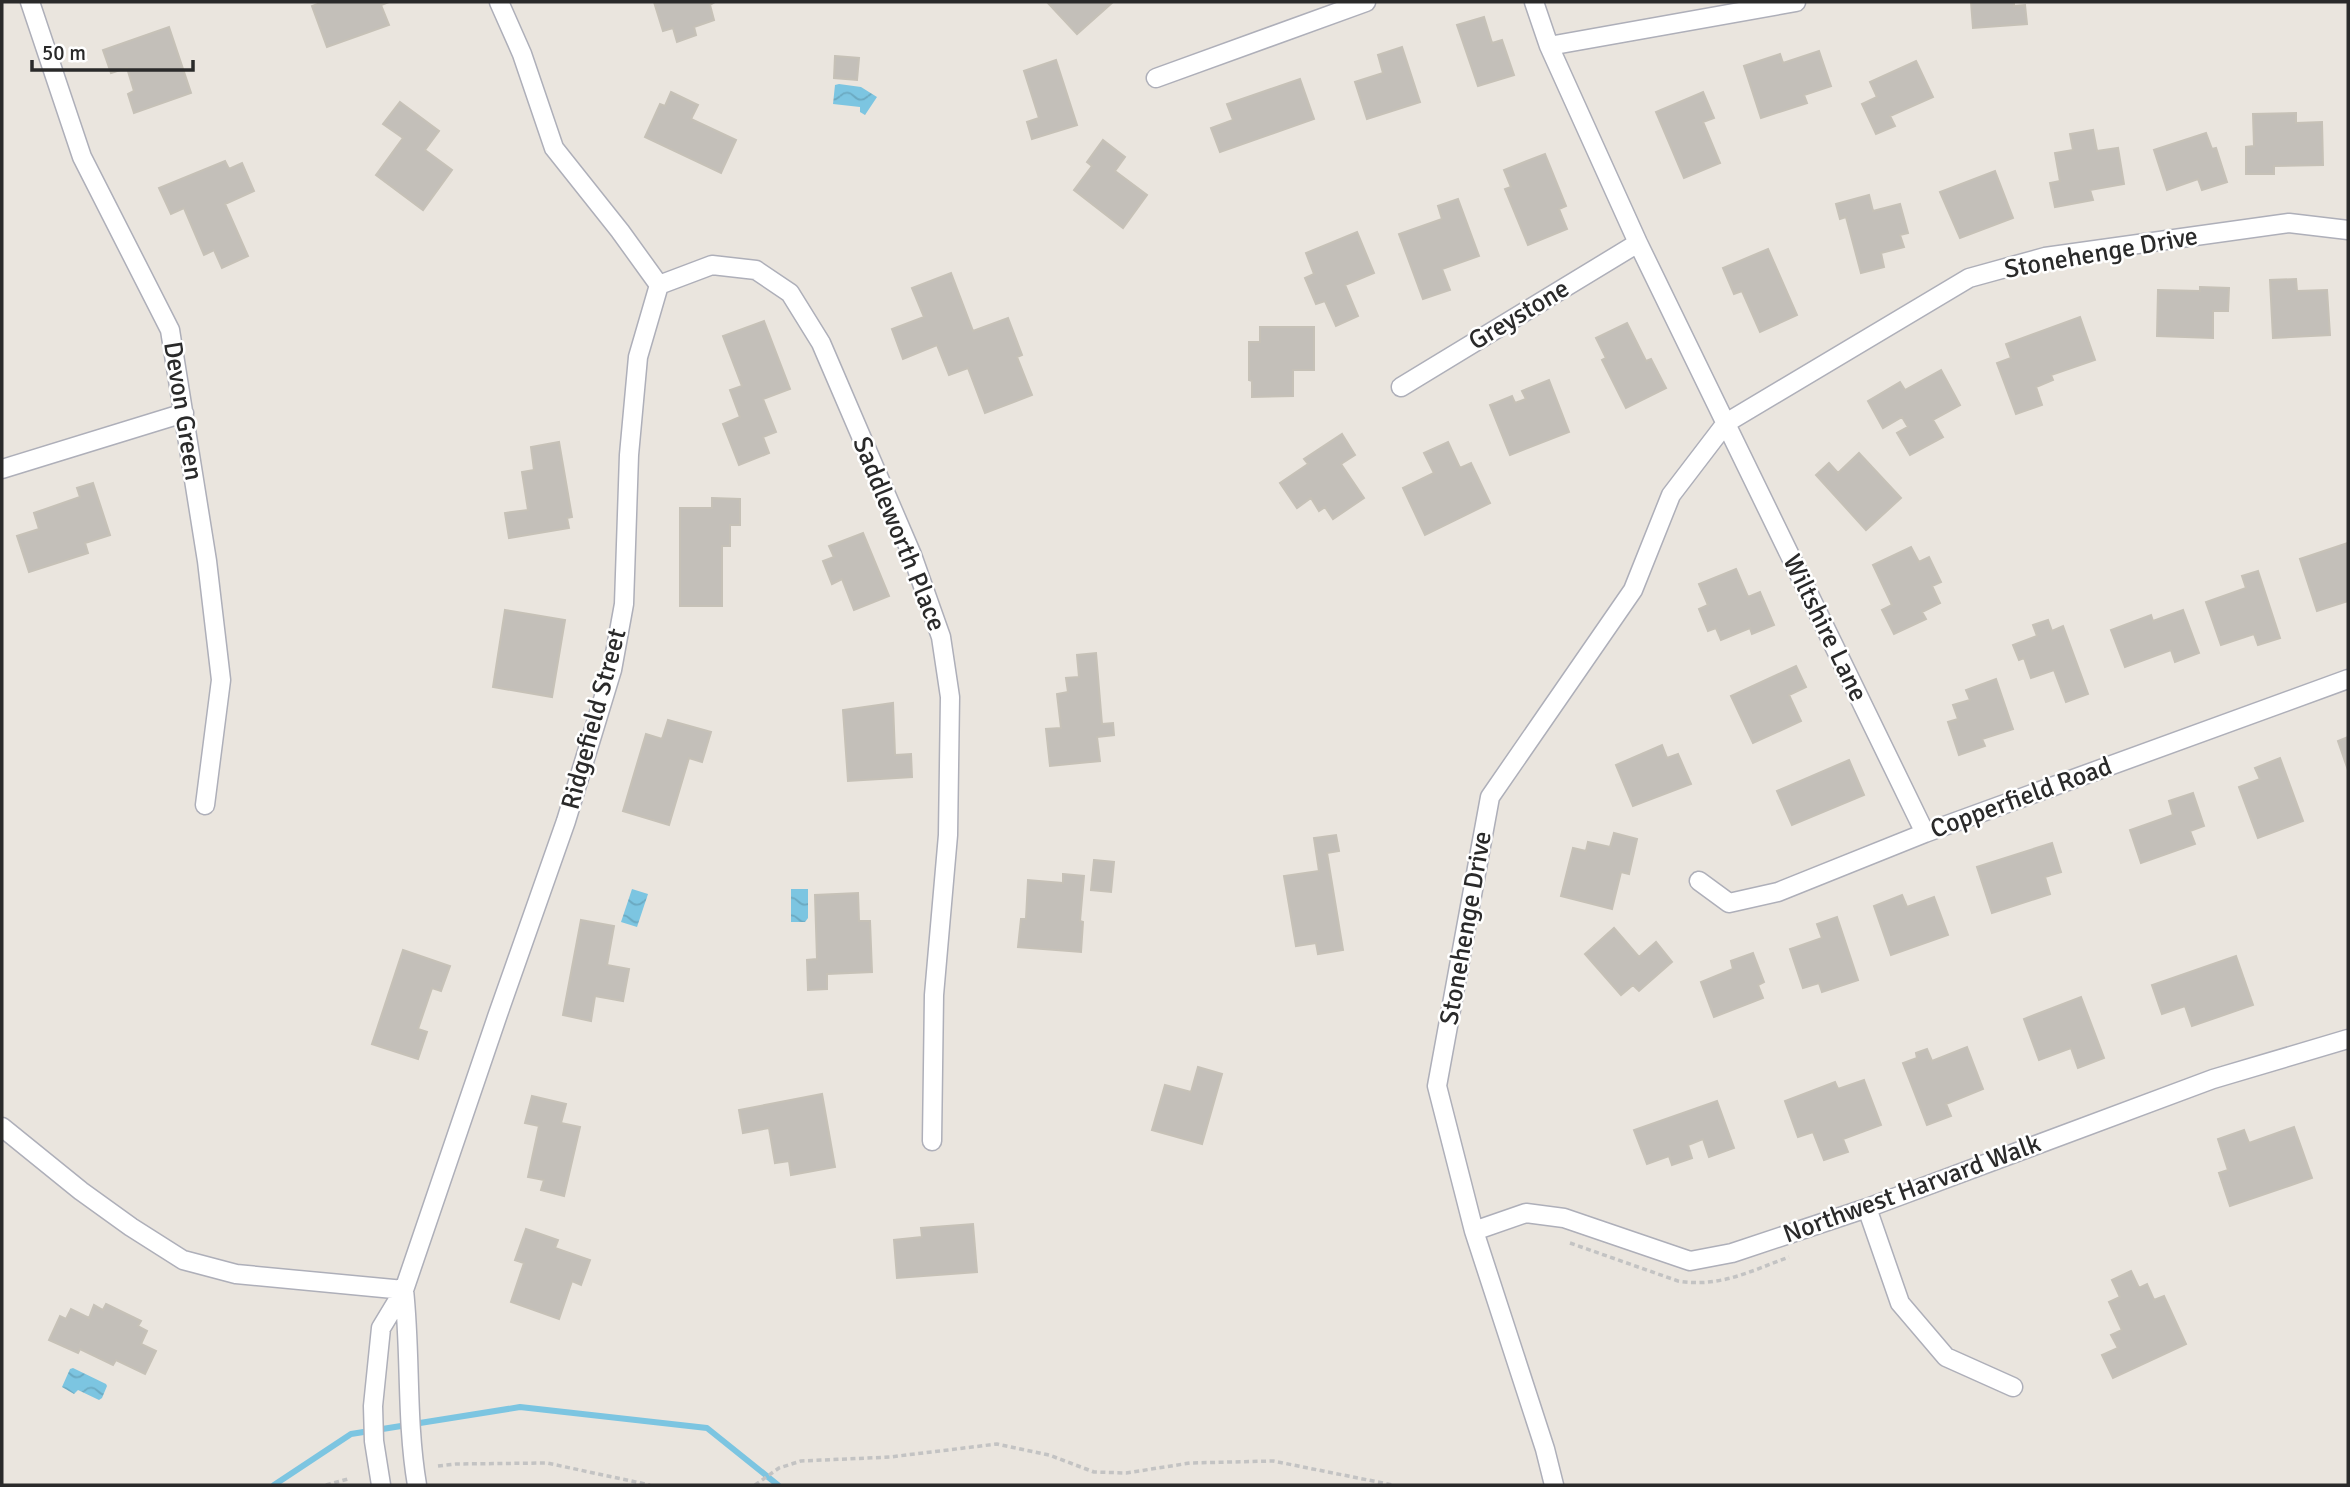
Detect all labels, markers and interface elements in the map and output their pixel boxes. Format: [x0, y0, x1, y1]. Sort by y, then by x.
scale bar [32, 28, 192, 72]
text: 50 m [42, 40, 86, 66]
street label: Stonehenge Drive [2002, 220, 2200, 286]
street label: Greystone [1463, 273, 1575, 357]
street label: Devon Green [156, 339, 210, 483]
street label: Saddleworth Place [845, 432, 953, 636]
street label: Wiltshire Lane [1776, 549, 1874, 707]
street label: Ridgefield Street [554, 625, 634, 813]
street label: Copperfield Road [1926, 750, 2116, 846]
street label: Stonehenge Drive [1433, 829, 1499, 1027]
street label: Northwest Harvard Walk [1779, 1128, 2045, 1250]

